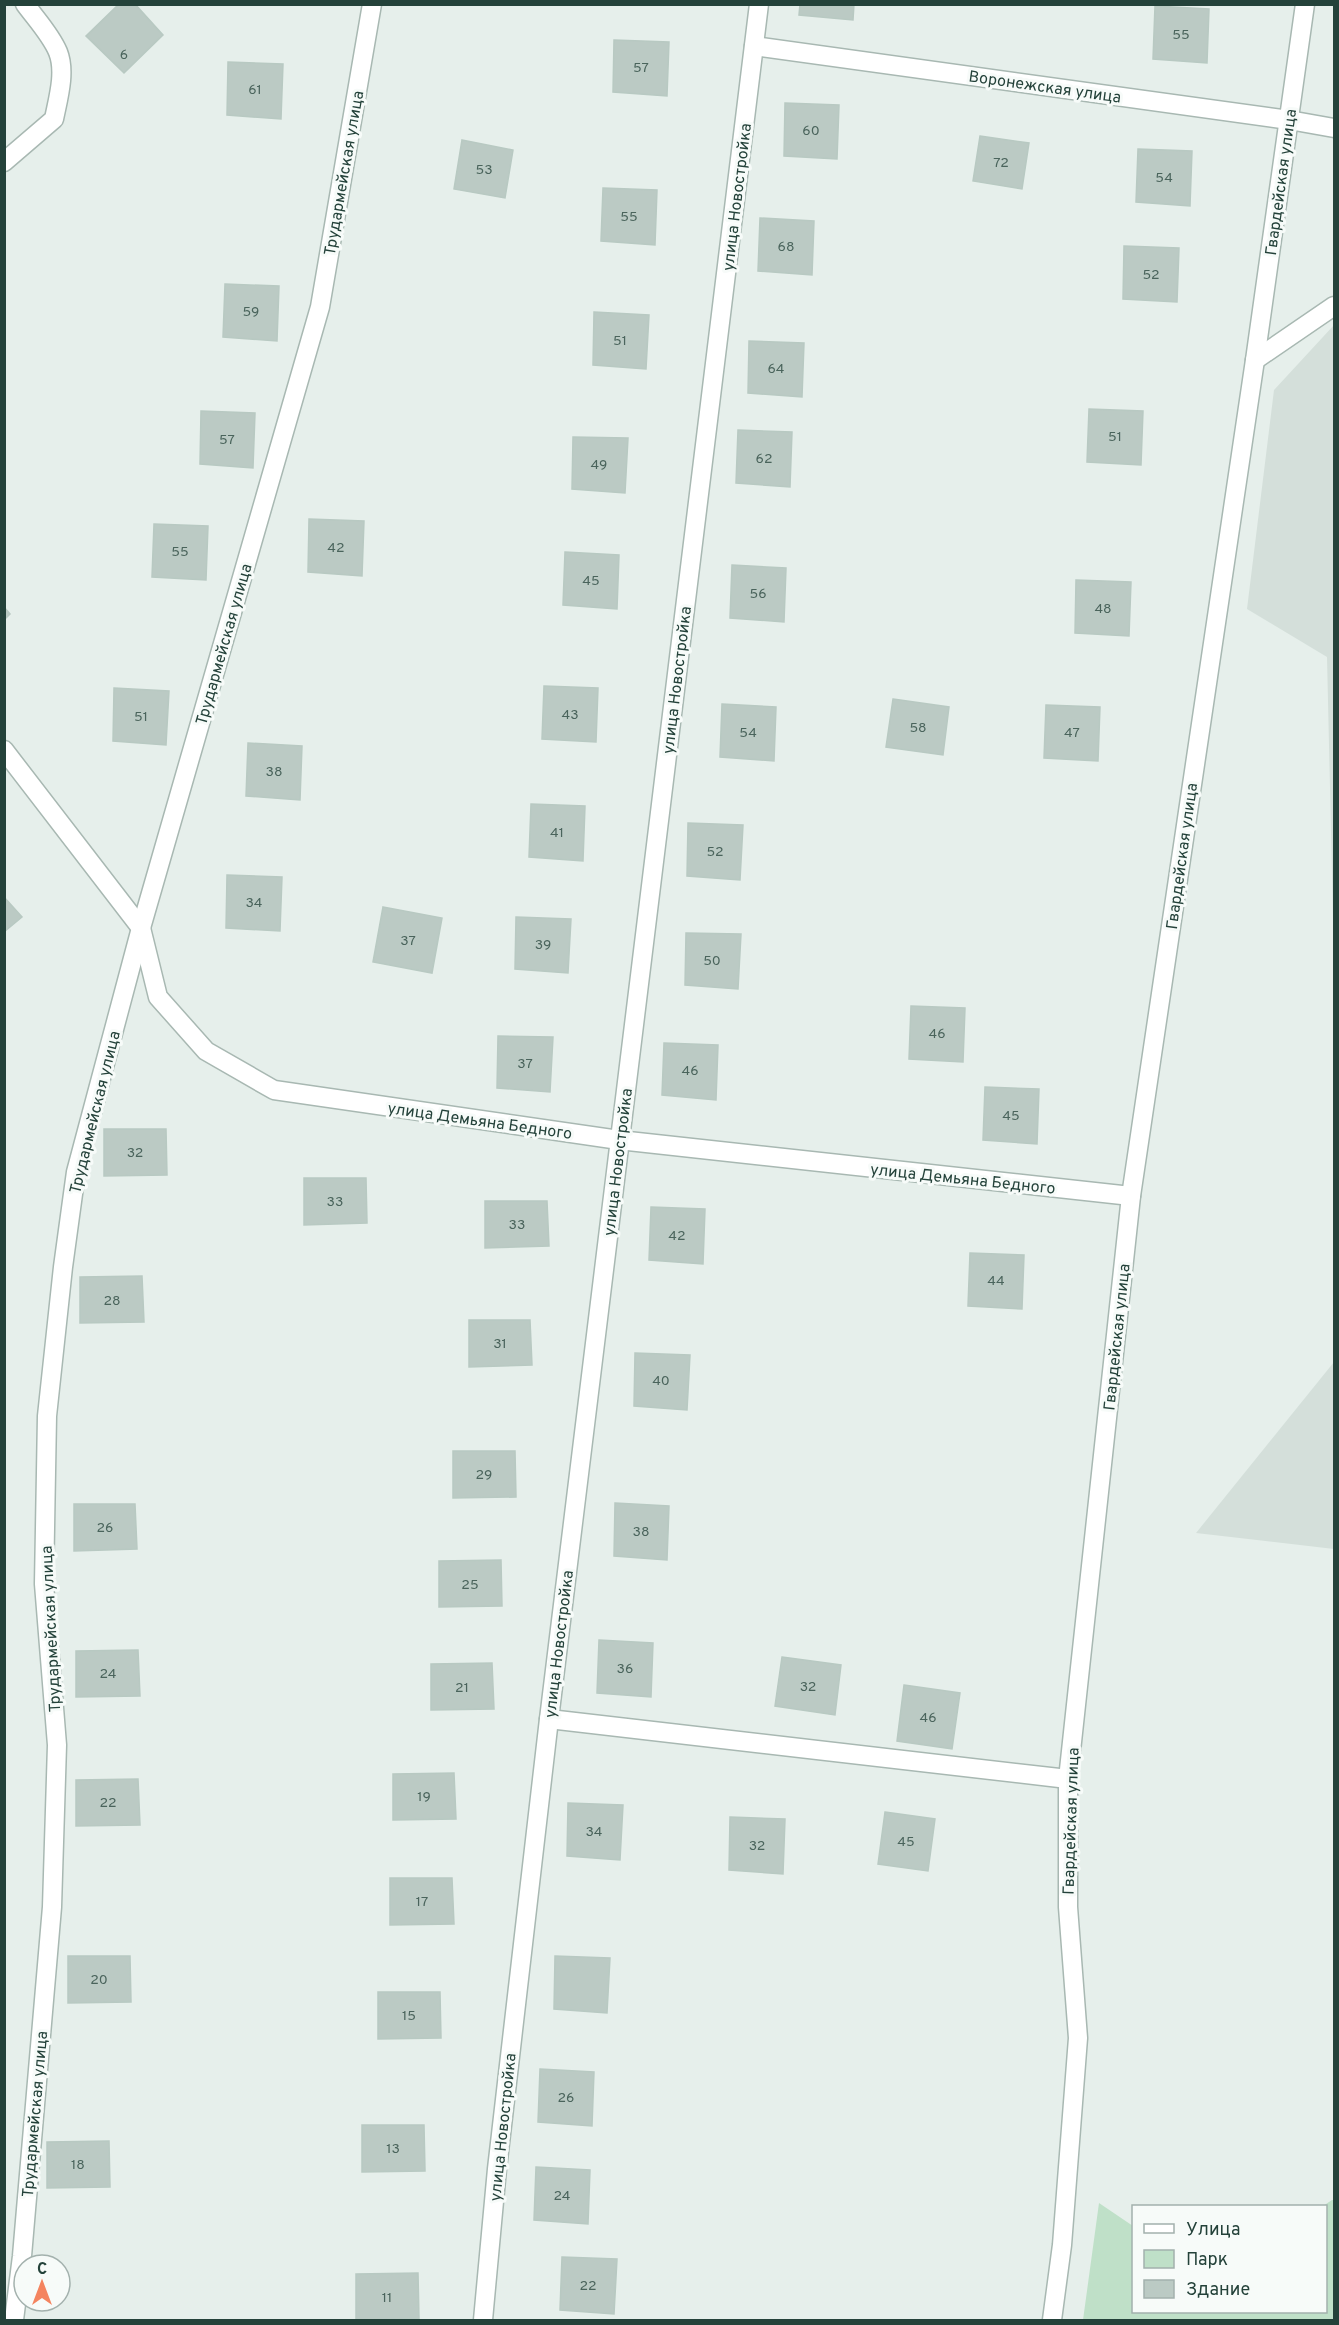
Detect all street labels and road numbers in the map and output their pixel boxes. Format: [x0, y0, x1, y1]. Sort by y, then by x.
street label: Воронежская улица [967, 67, 1122, 109]
street label: Трудармейская улица [321, 89, 369, 257]
street label: Гвардейская улица [1262, 108, 1302, 257]
street label: улица Новостройка [719, 122, 757, 272]
street label: Трудармейская улица [192, 562, 258, 728]
street label: улица Новостройка [659, 605, 697, 755]
street label: Гвардейская улица [1163, 782, 1203, 931]
street label: Трудармейская улица [66, 1029, 126, 1196]
street label: улица Новостройка [600, 1087, 638, 1237]
street label: улица Демьяна Бедного [386, 1099, 573, 1145]
street label: улица Демьяна Бедного [869, 1160, 1057, 1200]
street label: Гвардейская улица [1100, 1263, 1136, 1412]
street label: Трудармейская улица [38, 1545, 66, 1713]
street label: улица Новостройка [541, 1569, 579, 1719]
street label: Гвардейская улица [1059, 1747, 1085, 1895]
street label: Трудармейская улица [19, 2030, 53, 2198]
street label: улица Новостройка [486, 2052, 522, 2202]

